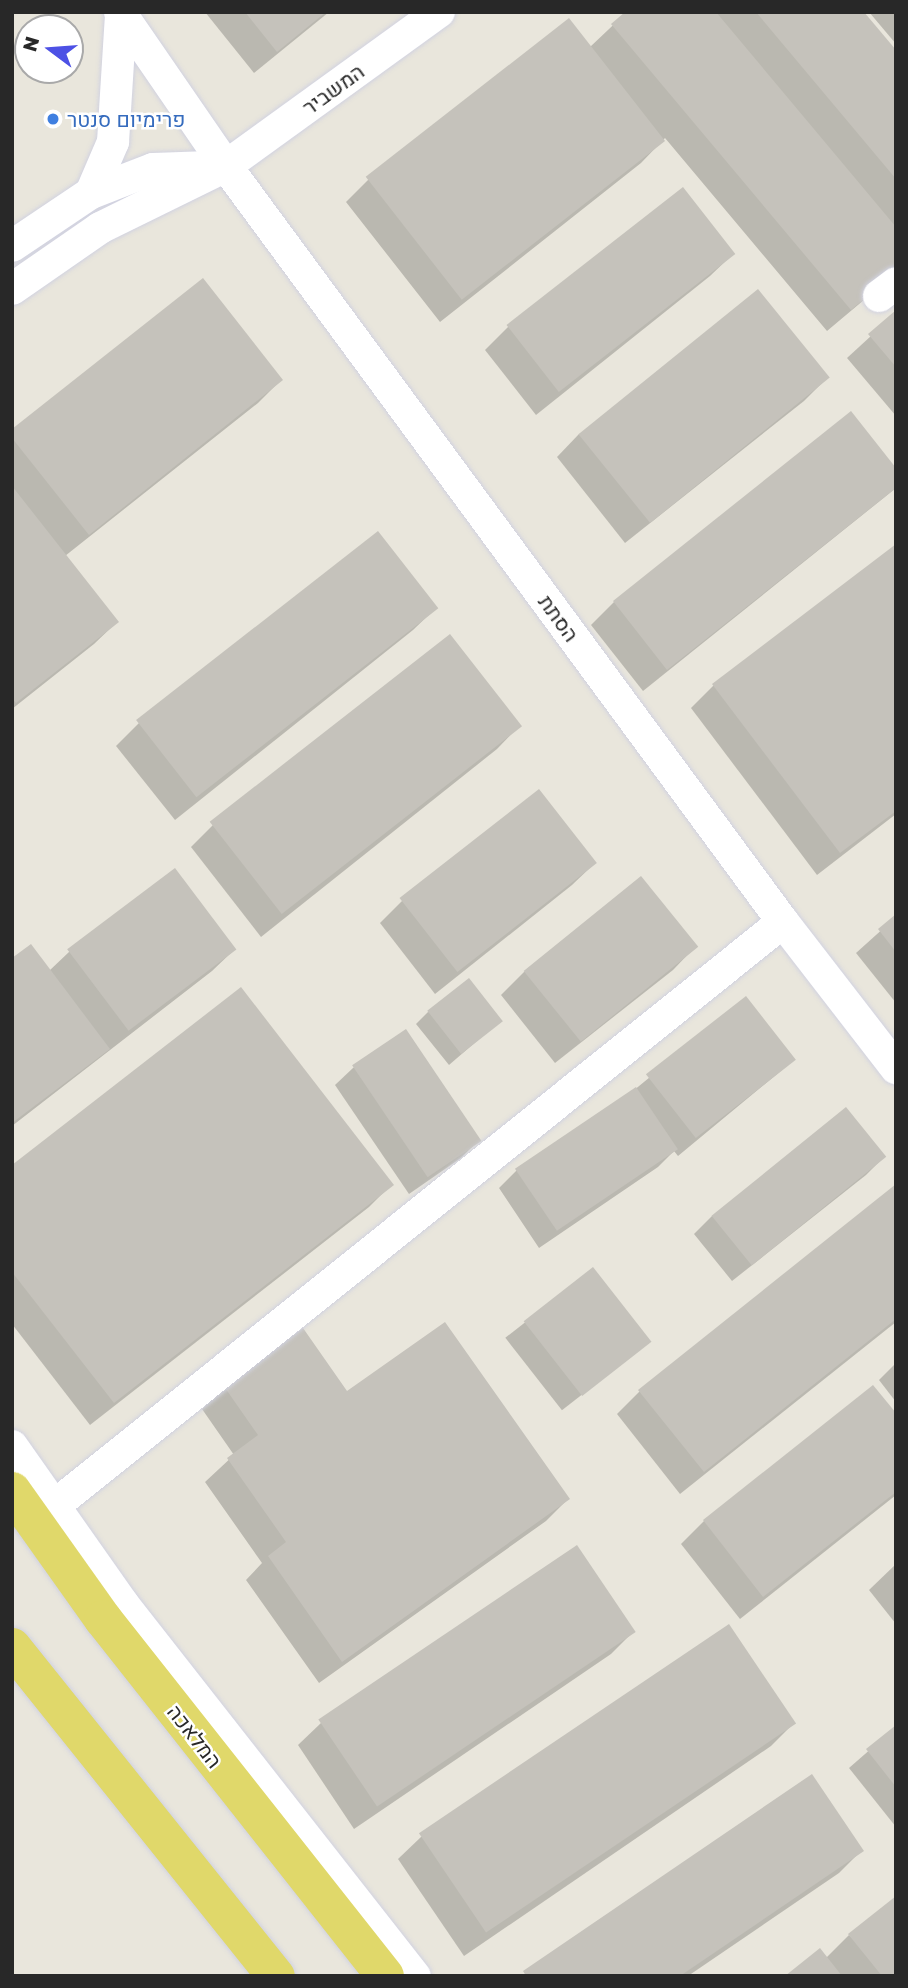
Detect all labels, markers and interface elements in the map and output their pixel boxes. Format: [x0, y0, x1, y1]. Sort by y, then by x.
north arrow [14, 14, 84, 84]
text: N [17, 34, 43, 54]
street label: המשביר [297, 58, 369, 120]
place label: פרימיום סנטר [67, 106, 185, 132]
marker: פרימיום סנטר [45, 111, 61, 127]
street label: הסתת [534, 590, 584, 646]
street label: המלאכה [162, 1699, 228, 1773]

